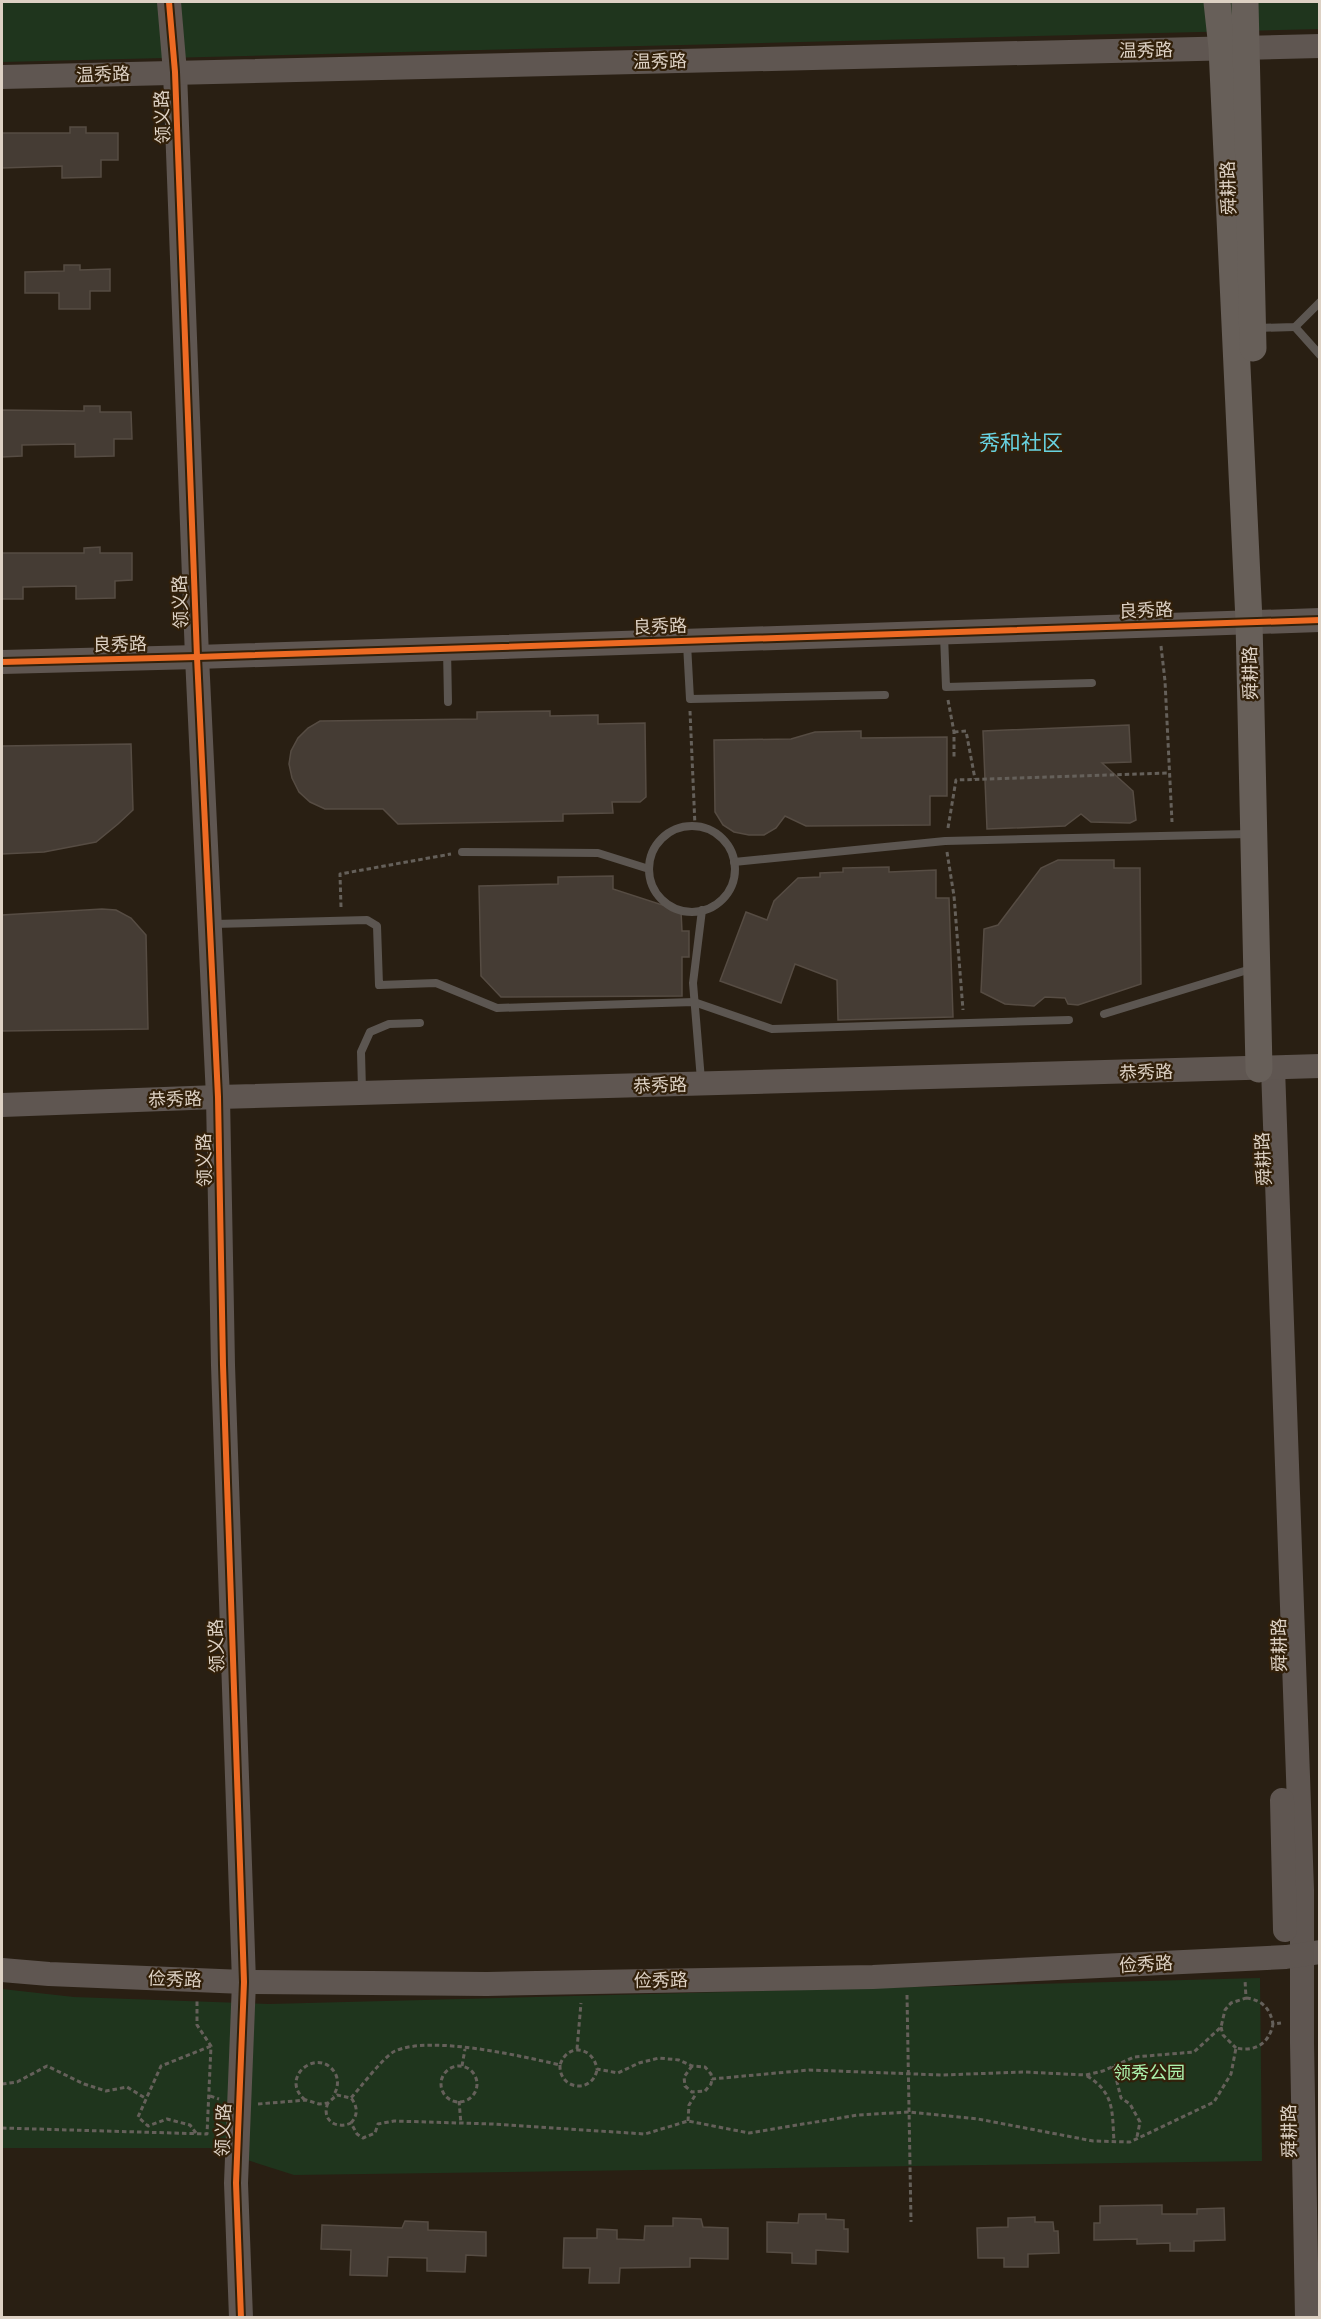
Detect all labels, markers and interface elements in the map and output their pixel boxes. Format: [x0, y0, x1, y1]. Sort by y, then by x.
street label: 温秀路 [1119, 38, 1173, 62]
street label: 温秀路 [633, 49, 687, 73]
street label: 温秀路 [76, 62, 130, 86]
street label: 领义路 [150, 90, 174, 144]
street label: 舜耕路 [1216, 161, 1240, 215]
district label: 秀和社区 [979, 429, 1063, 455]
street label: 领义路 [168, 575, 192, 629]
street label: 良秀路 [1119, 598, 1173, 622]
street label: 良秀路 [633, 614, 687, 638]
street label: 良秀路 [93, 632, 147, 656]
street label: 舜耕路 [1238, 646, 1262, 700]
street label: 恭秀路 [1119, 1060, 1173, 1084]
street label: 恭秀路 [633, 1073, 687, 1097]
street label: 恭秀路 [148, 1087, 202, 1111]
street label: 舜耕路 [1250, 1131, 1276, 1187]
street label: 领义路 [192, 1133, 216, 1187]
street label: 舜耕路 [1267, 1618, 1291, 1672]
street label: 领义路 [204, 1619, 228, 1673]
street label: 俭秀路 [1118, 1951, 1174, 1977]
street label: 俭秀路 [148, 1967, 202, 1991]
street label: 俭秀路 [634, 1968, 688, 1992]
park label: 领秀公园 [1113, 2061, 1185, 2084]
street label: 领义路 [211, 2103, 235, 2157]
street label: 舜耕路 [1277, 2104, 1301, 2158]

